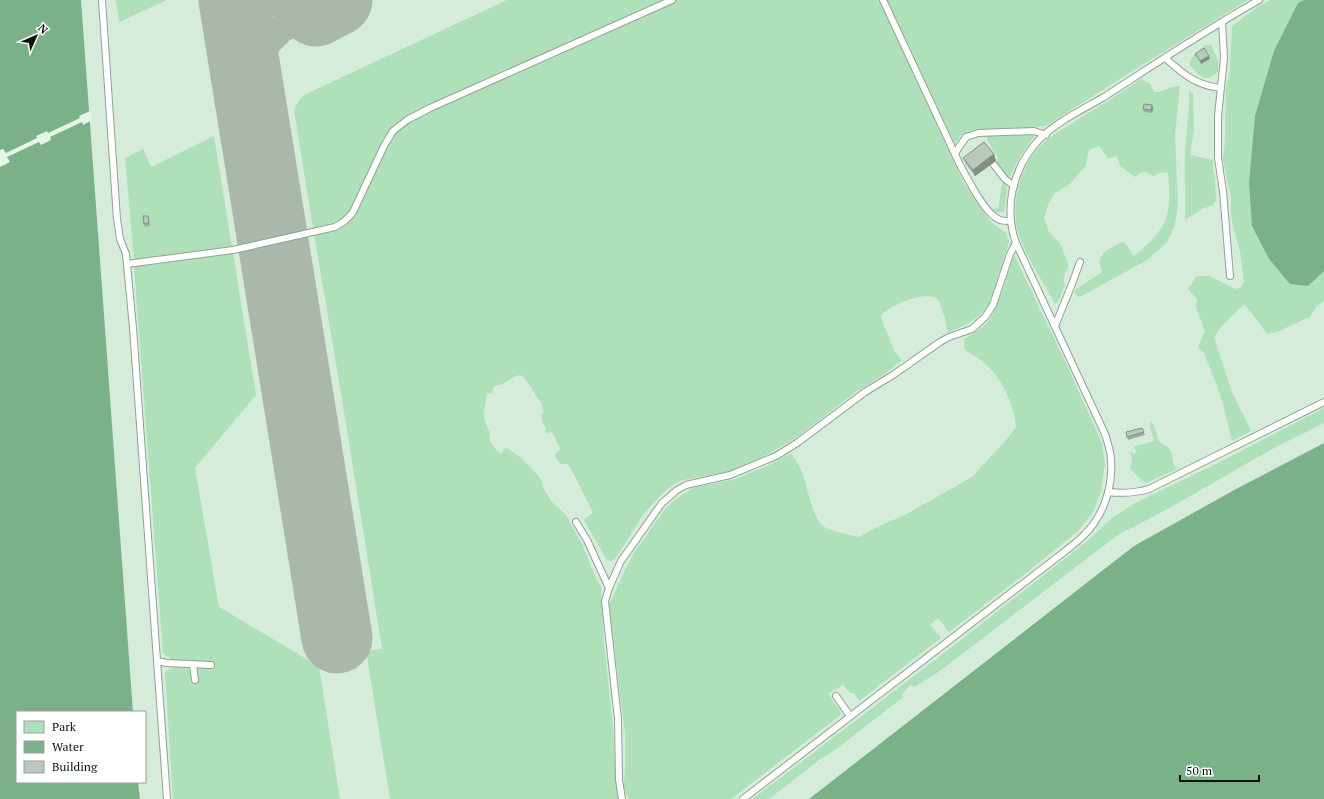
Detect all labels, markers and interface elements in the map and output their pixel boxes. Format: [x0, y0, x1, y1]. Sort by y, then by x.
north arrow [16, 16, 56, 56]
text: N [35, 21, 51, 37]
legend [16, 711, 146, 783]
text: Park [52, 719, 77, 734]
text: Water [52, 739, 84, 754]
scale bar [1180, 757, 1259, 783]
text: Building [52, 759, 98, 774]
text: 50 m [1186, 763, 1213, 778]

